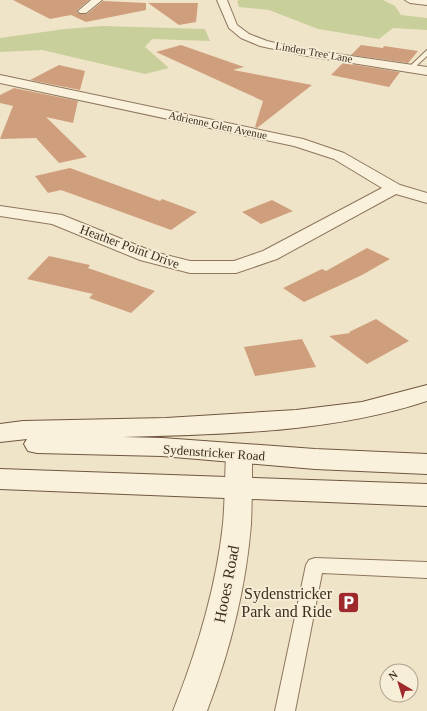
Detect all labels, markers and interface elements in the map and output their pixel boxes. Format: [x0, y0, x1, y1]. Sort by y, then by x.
street label: Linden Tree Lane [274, 39, 354, 65]
street label: Adrienne Glen Avenue [168, 109, 269, 141]
street label: Heather Point Drive [78, 222, 182, 271]
street label: Sydenstricker Road [162, 441, 266, 464]
street label: Hooes Road [211, 544, 242, 624]
place label: Sydenstricker Park and Ride [241, 585, 333, 620]
parking icon: Sydenstricker Park and Ride [335, 589, 361, 615]
north arrow [379, 663, 419, 703]
text: N [386, 668, 400, 682]

